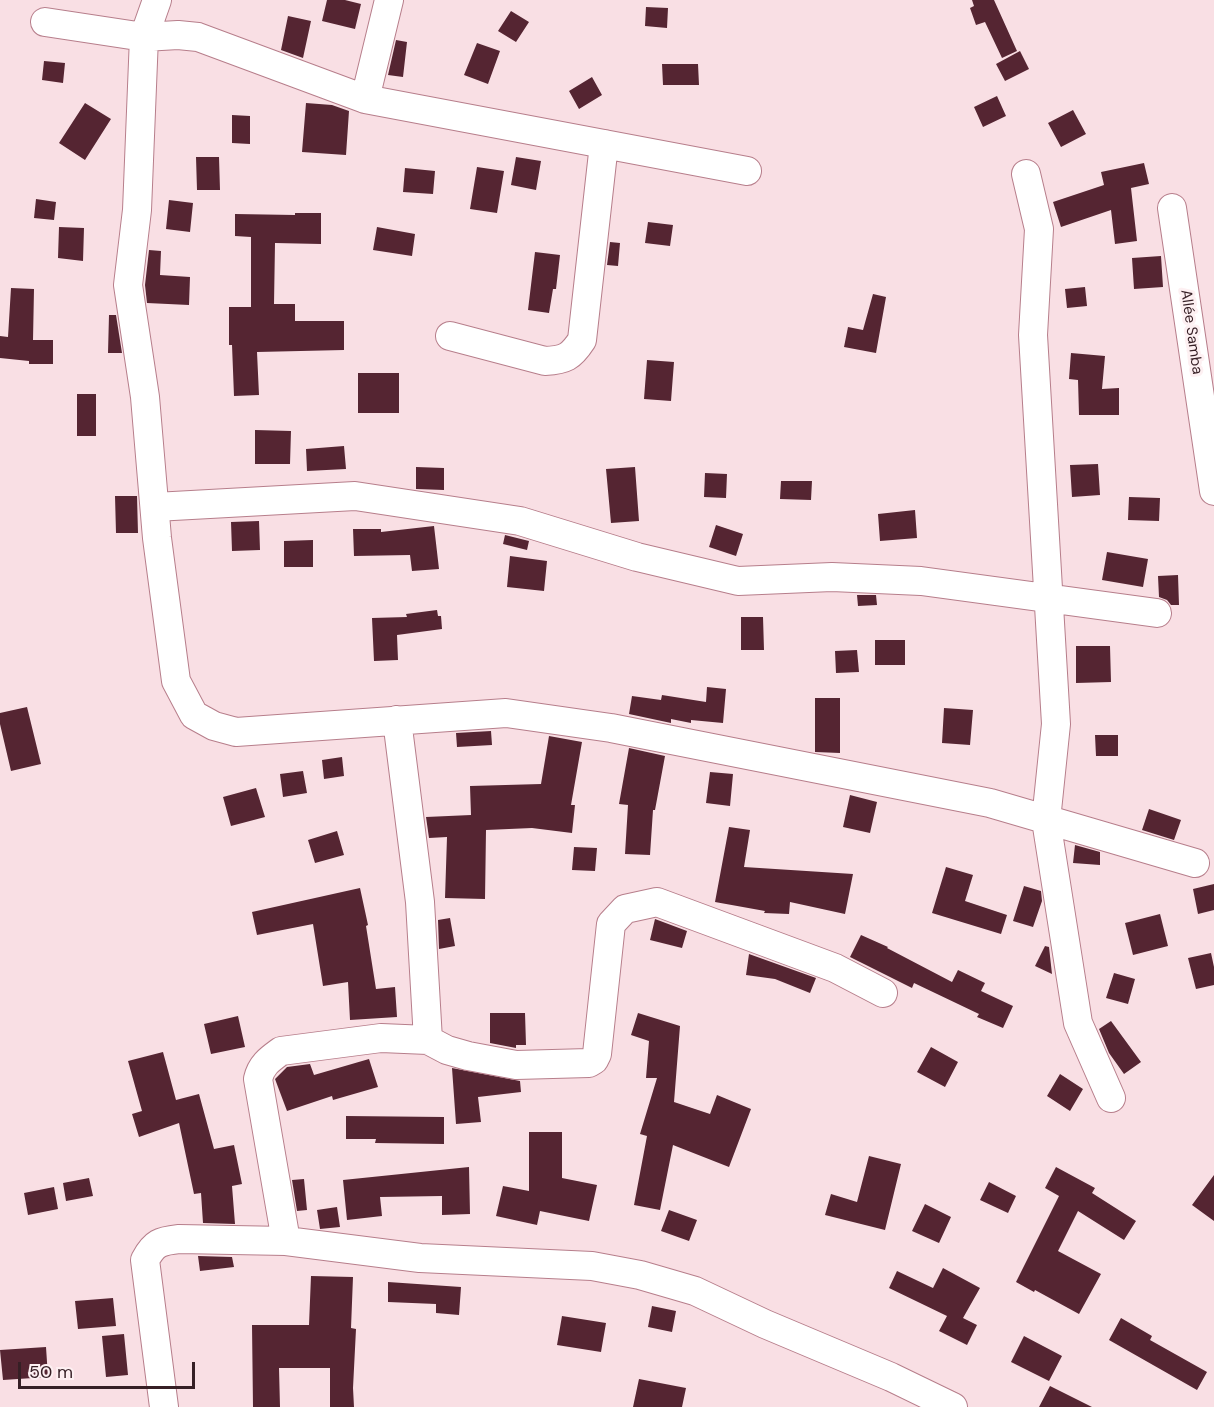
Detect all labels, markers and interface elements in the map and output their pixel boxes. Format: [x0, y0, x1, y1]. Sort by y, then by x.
street label: Allée Samba [1176, 288, 1206, 376]
scale bar [21, 1350, 198, 1388]
text: 50 m [29, 1360, 73, 1384]

